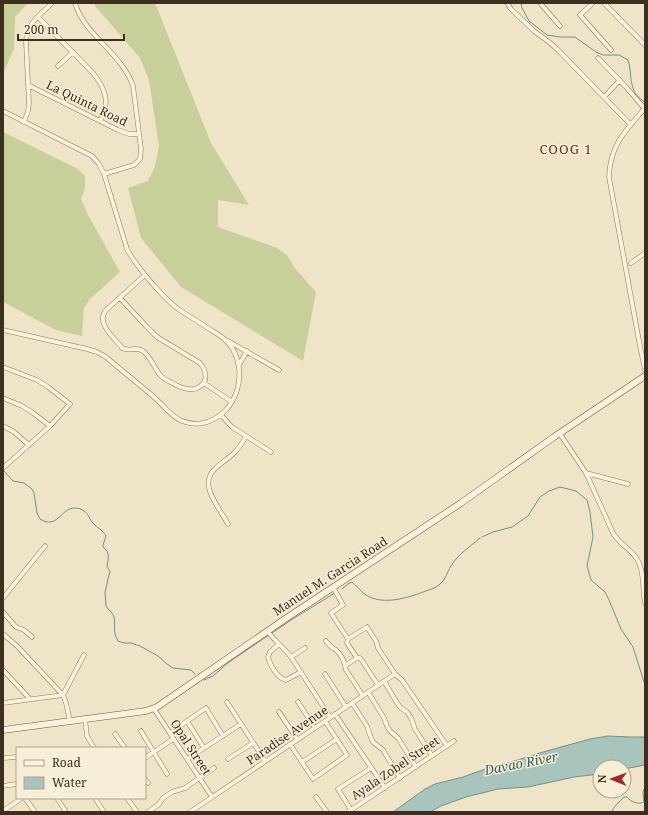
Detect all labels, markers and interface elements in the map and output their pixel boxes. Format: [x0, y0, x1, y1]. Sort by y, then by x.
scale bar [18, 16, 124, 42]
text: 200 m [24, 21, 59, 38]
street label: La Quinta Road [44, 76, 131, 130]
district label: COOG 1 [539, 140, 593, 158]
street label: Manuel M. Garcia Road [269, 532, 391, 619]
street label: Paradise Avenue [243, 701, 331, 769]
street label: Opal Street [167, 716, 215, 778]
street label: Ayala Zobel Street [347, 732, 443, 804]
legend [16, 747, 146, 799]
water label: Davao River [482, 747, 560, 779]
text: Road [52, 754, 82, 771]
north arrow [592, 759, 632, 799]
text: Water [52, 774, 87, 791]
text: N [594, 774, 609, 783]

